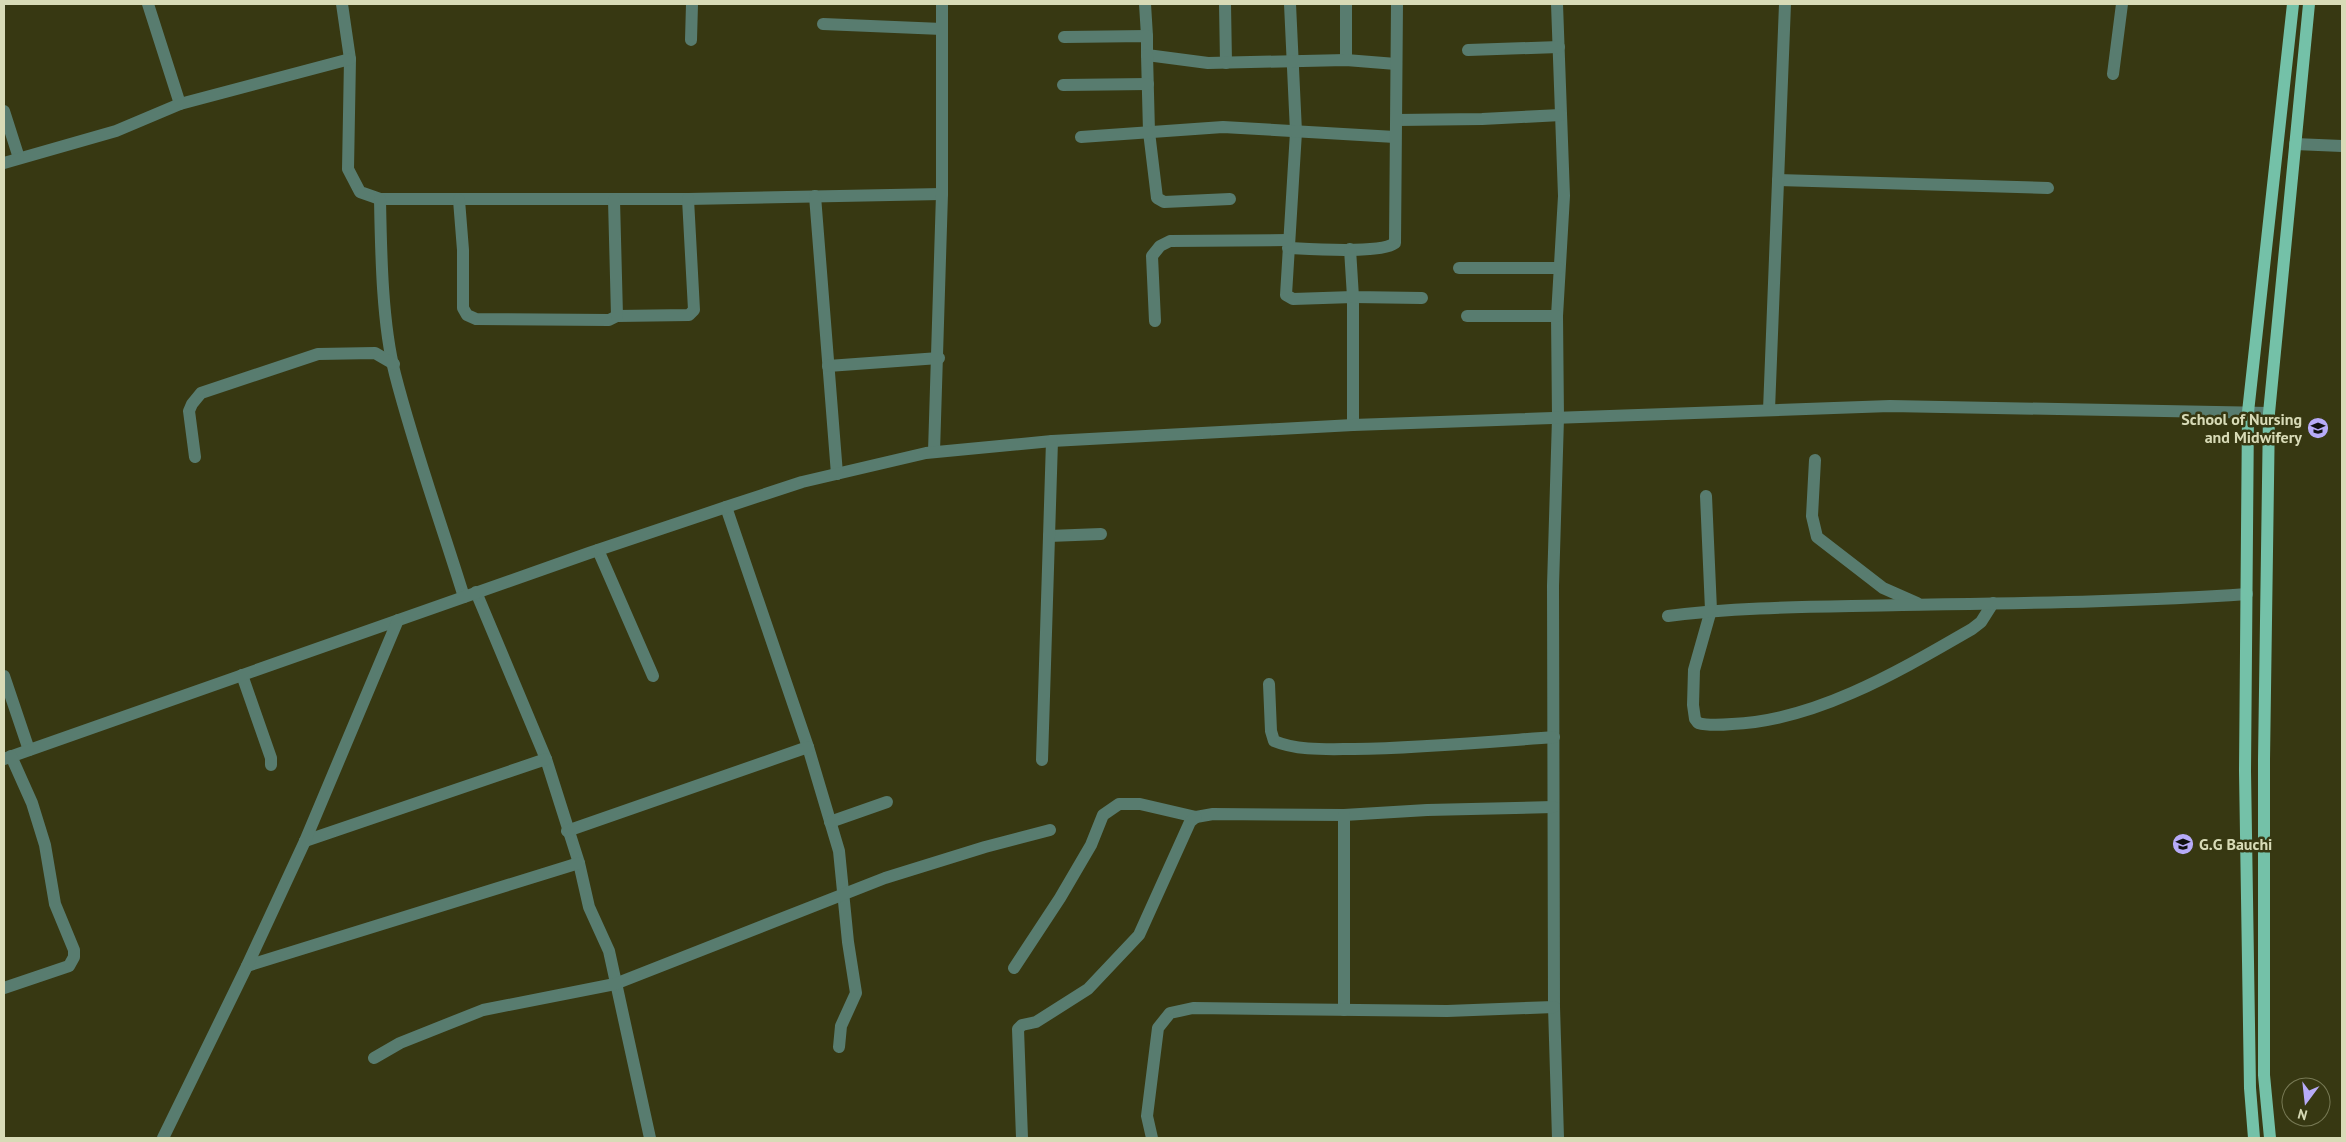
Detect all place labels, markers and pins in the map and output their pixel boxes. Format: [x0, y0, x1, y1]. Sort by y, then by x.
place label: School of Nursing and Midwifery [2181, 409, 2302, 447]
school or university icon: School of Nursing and Midwifery [2306, 416, 2330, 440]
school or university icon: G.G Bauchi [2171, 832, 2195, 856]
place label: G.G Bauchi [2199, 834, 2272, 854]

